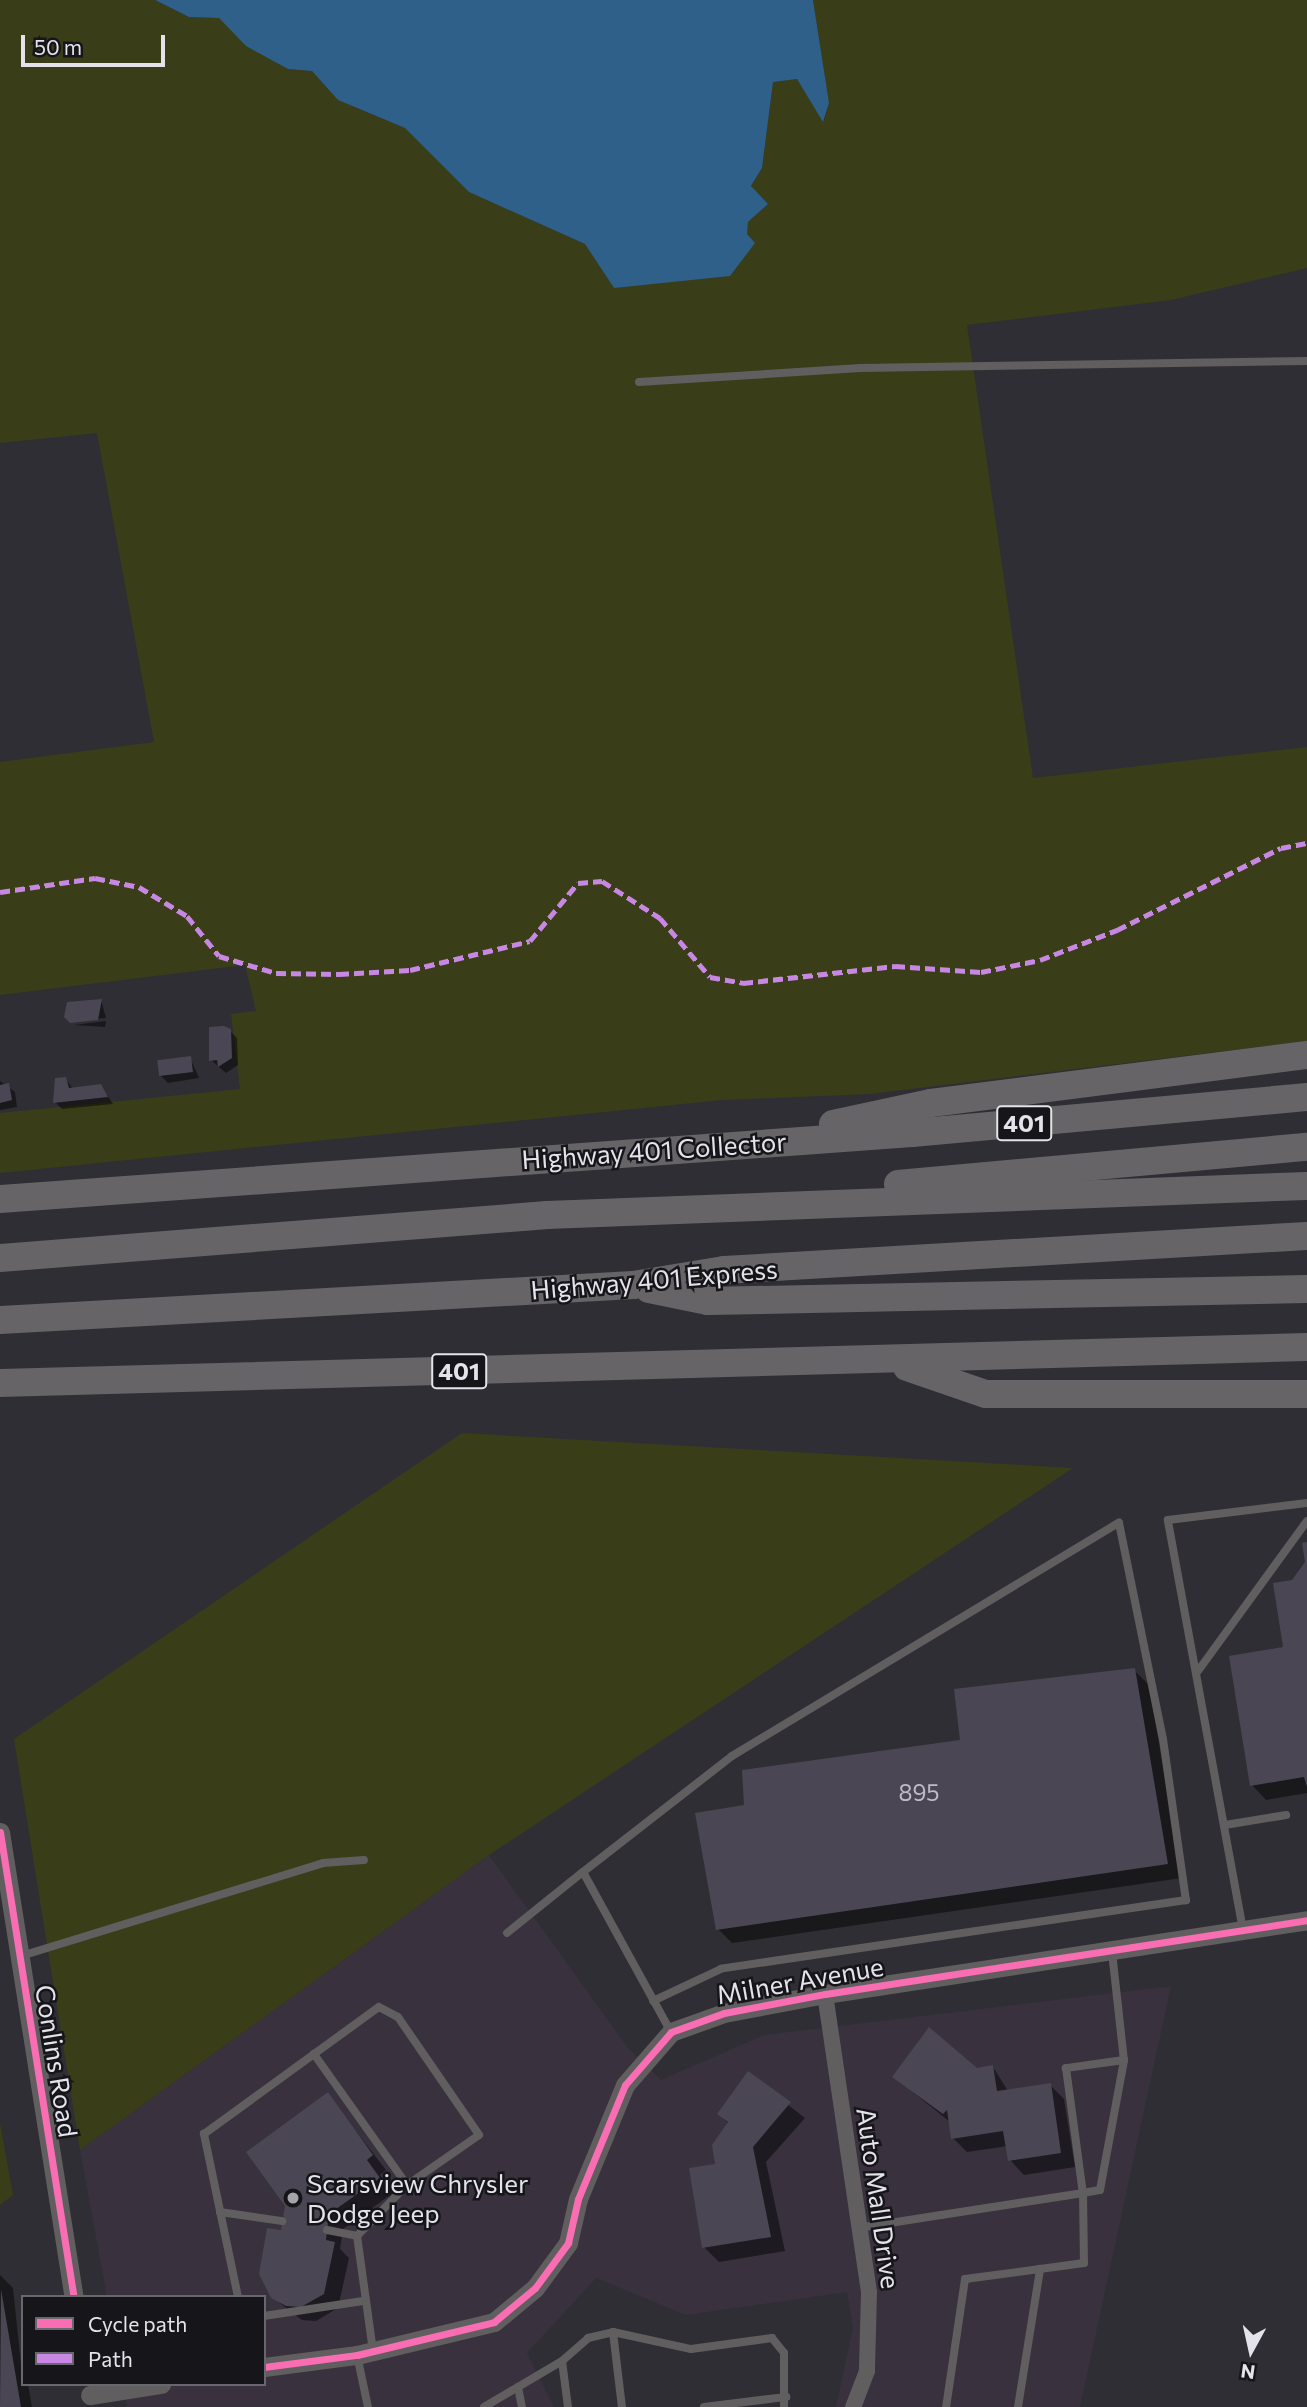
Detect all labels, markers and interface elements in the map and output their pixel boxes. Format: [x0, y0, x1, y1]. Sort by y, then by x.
scale bar [24, 21, 168, 65]
text: 50 m [34, 34, 82, 59]
road number: 401 [996, 1102, 1052, 1143]
street label: Highway 401 Collector [521, 1125, 787, 1175]
street label: Highway 401 Express [529, 1253, 779, 1305]
road number: 401 [431, 1350, 487, 1392]
house number: 895 [898, 1778, 940, 1806]
street label: Milner Avenue [714, 1950, 886, 2010]
street label: Conlins Road [30, 1983, 84, 2139]
street label: Auto Mall Drive [851, 2106, 907, 2290]
place label: Scarsview Chrysler Dodge Jeep [307, 2167, 528, 2228]
marker: Scarsview Chrysler Dodge Jeep [285, 2190, 301, 2206]
legend [21, 2295, 266, 2386]
text: Cycle path [88, 2311, 187, 2336]
north arrow [1216, 2316, 1286, 2386]
text: Path [88, 2346, 133, 2371]
text: N [1239, 2360, 1257, 2385]

